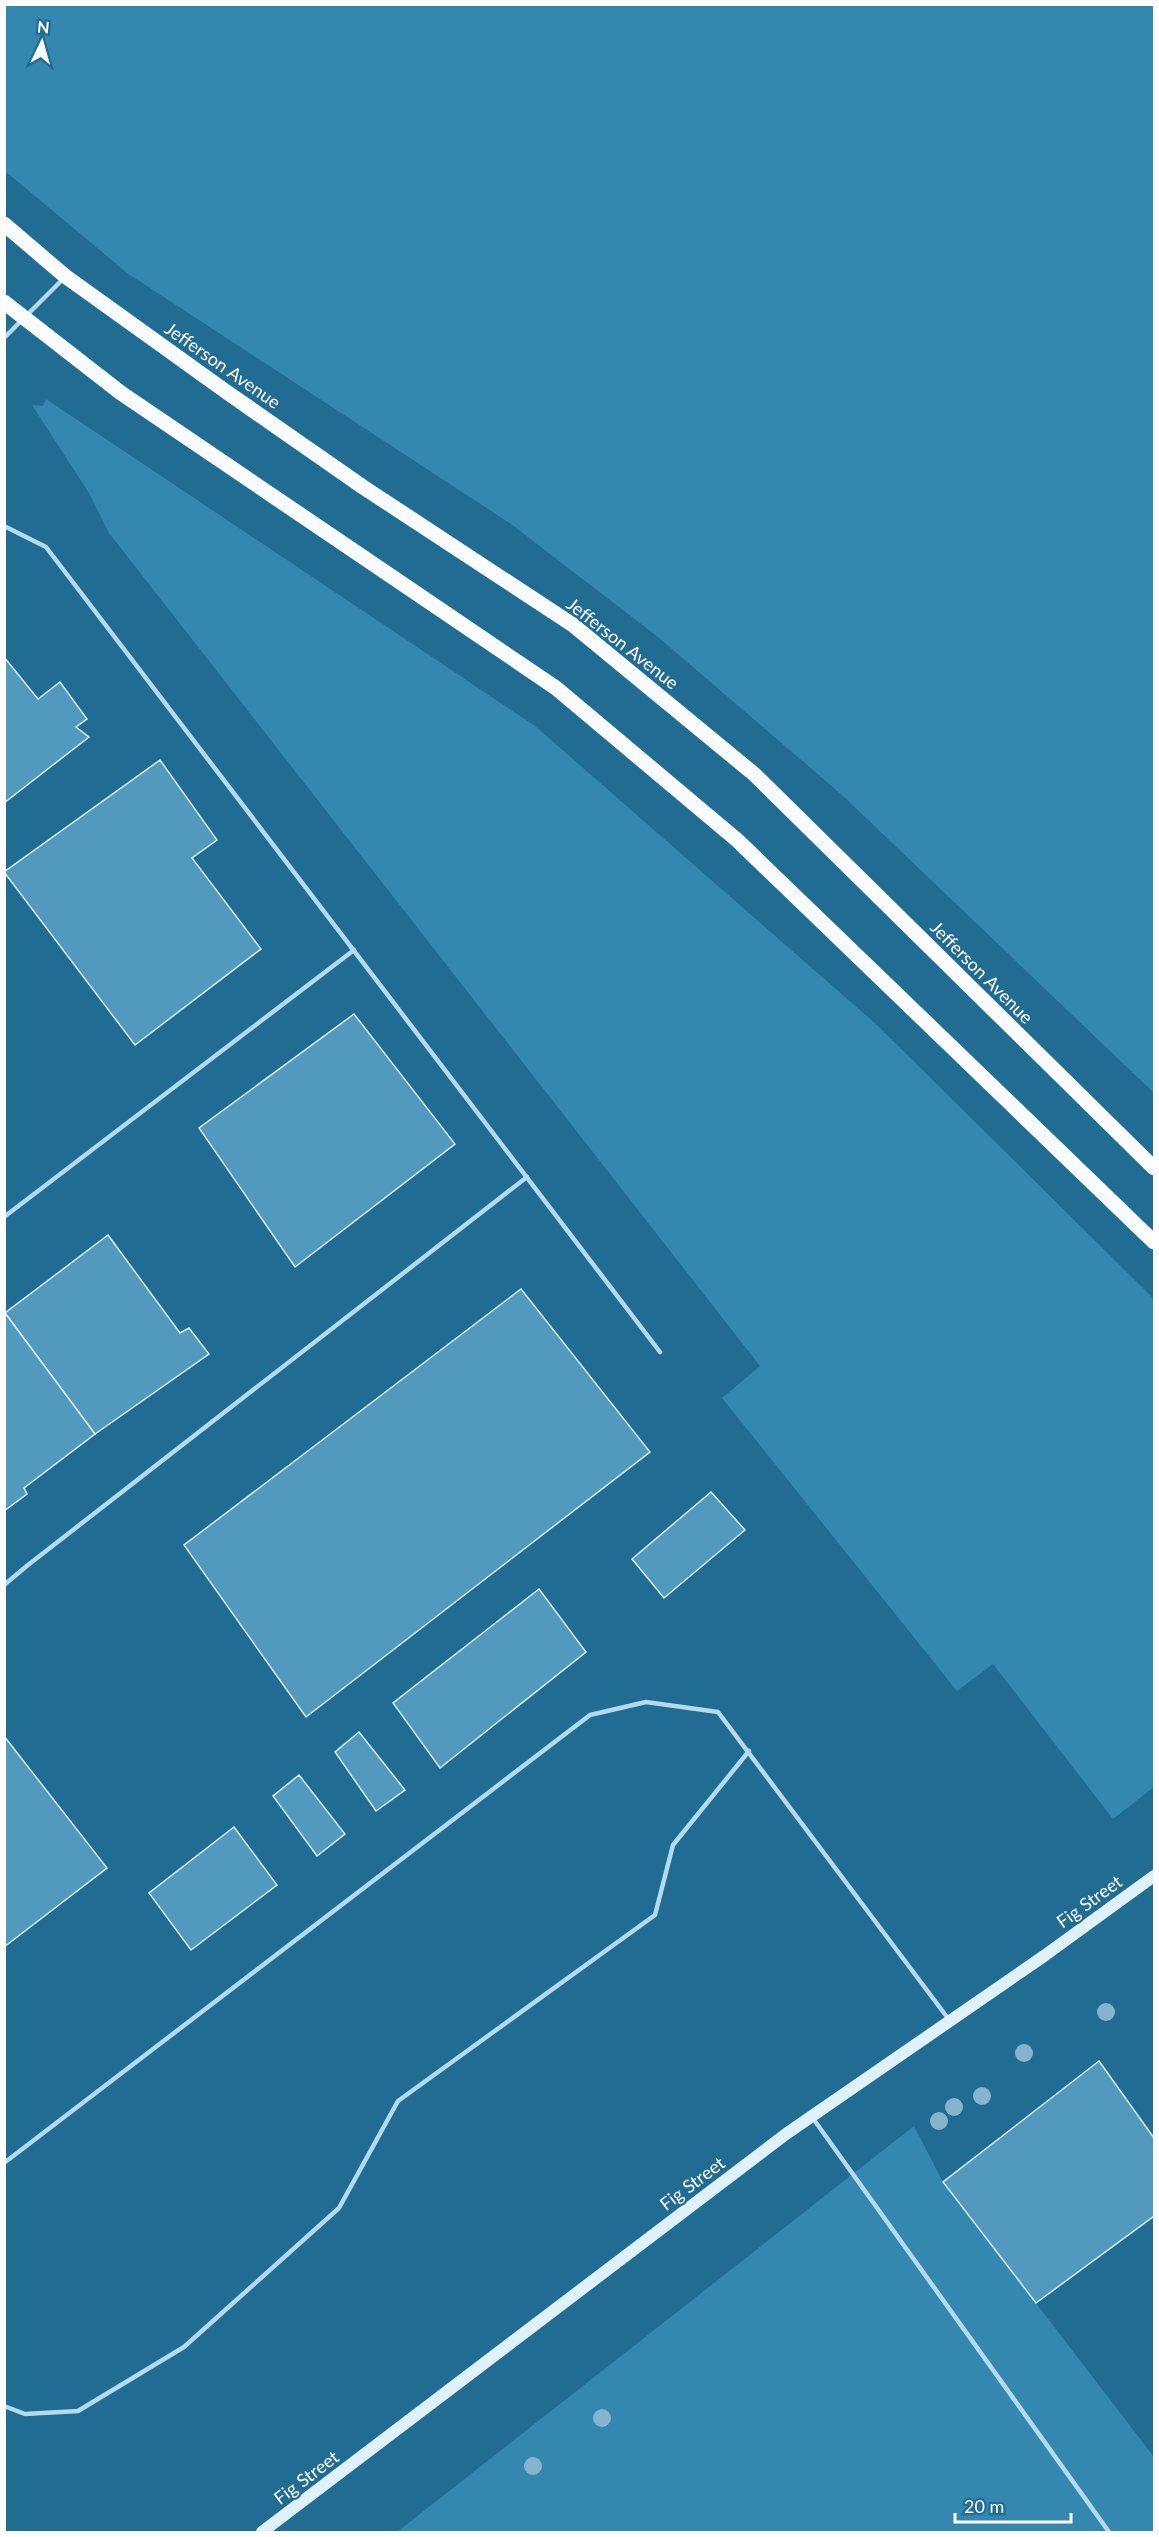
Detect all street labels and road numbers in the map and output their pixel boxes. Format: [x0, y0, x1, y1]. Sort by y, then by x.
street label: Jefferson Avenue [161, 317, 285, 413]
street label: Jefferson Avenue [563, 592, 683, 694]
street label: Jefferson Avenue [926, 916, 1038, 1028]
street label: Fig Street [1052, 1869, 1127, 1932]
street label: Fig Street [655, 2151, 729, 2215]
street label: Fig Street [269, 2445, 343, 2509]

